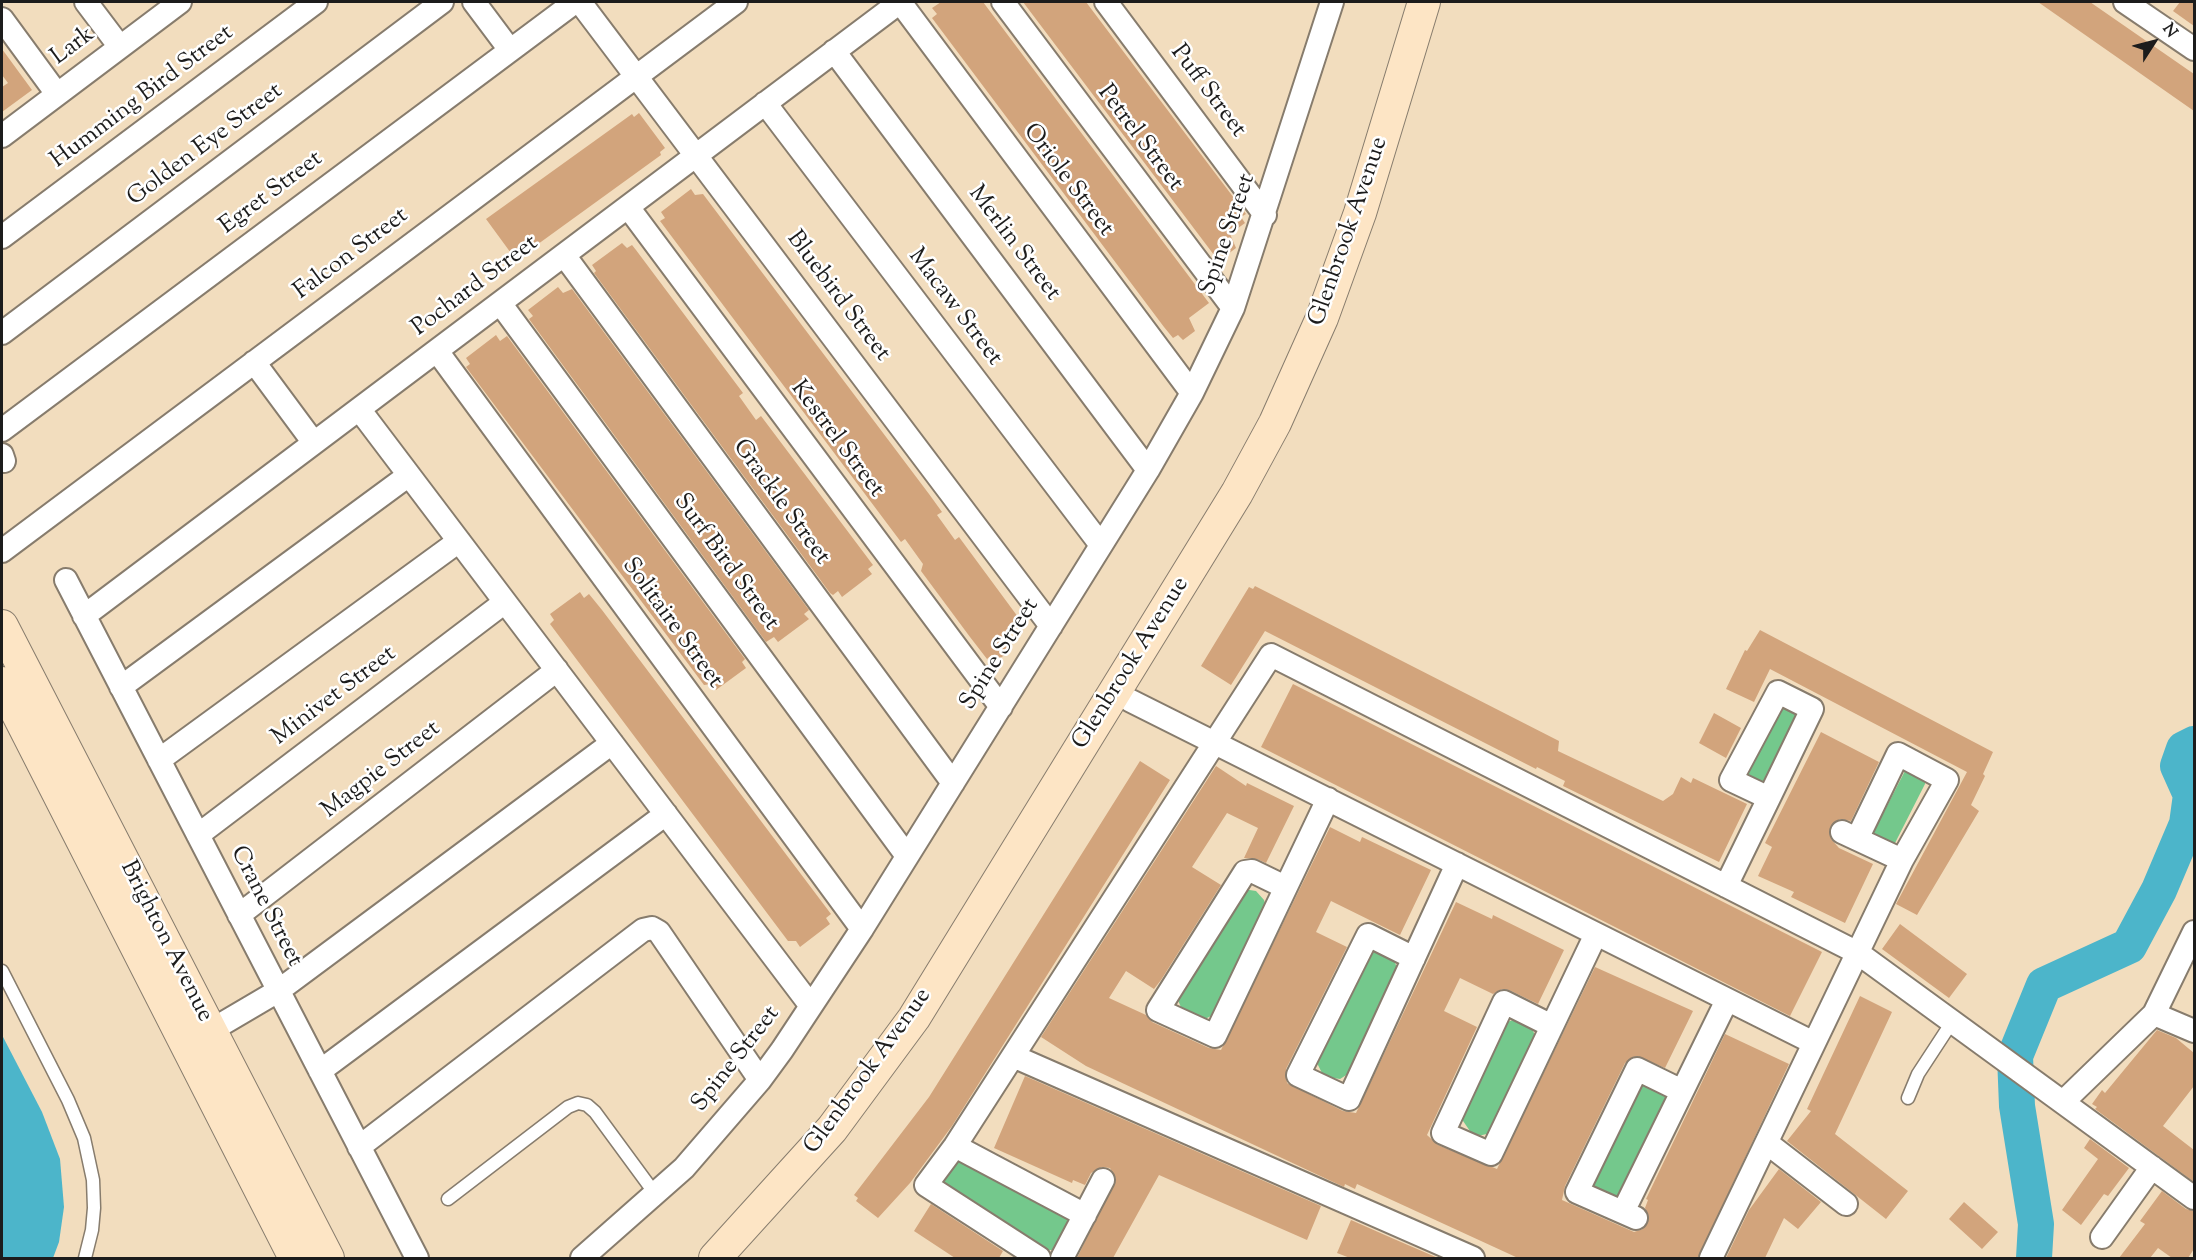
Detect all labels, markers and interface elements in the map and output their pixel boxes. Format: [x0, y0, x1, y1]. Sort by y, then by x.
north arrow [2124, 12, 2184, 72]
text: N [2156, 19, 2182, 43]
street label: Humming Bird Street [46, 20, 240, 176]
street label: Lark [47, 21, 101, 73]
street label: Puff Street [1163, 40, 1251, 144]
street label: Golden Eye Street [123, 78, 289, 214]
street label: Petrel Street [1090, 80, 1188, 198]
street label: Oriole Street [1015, 119, 1119, 243]
street label: Glenbrook Avenue [1304, 134, 1396, 330]
street label: Egret Street [215, 146, 329, 242]
street label: Spine Street [1195, 170, 1263, 300]
street label: Merlin Street [960, 181, 1066, 307]
street label: Falcon Street [289, 203, 415, 307]
street label: Bluebird Street [779, 226, 895, 368]
street label: Pochard Street [407, 230, 545, 344]
street label: Macaw Street [901, 244, 1007, 372]
street label: Kestrel Street [783, 376, 889, 504]
street label: Grackle Street [725, 435, 835, 571]
street label: Surf Bird Street [666, 489, 784, 637]
street label: Solitaire Street [614, 553, 728, 695]
street label: Glenbrook Avenue [1067, 572, 1197, 756]
street label: Spine Street [955, 594, 1047, 716]
street label: Minivet Street [267, 641, 403, 753]
street label: Magpie Street [317, 716, 447, 826]
street label: Crane Street [222, 842, 308, 972]
street label: Brighton Avenue [112, 857, 218, 1027]
street label: Glenbrook Avenue [799, 984, 939, 1160]
street label: Spine Street [687, 1001, 787, 1119]

